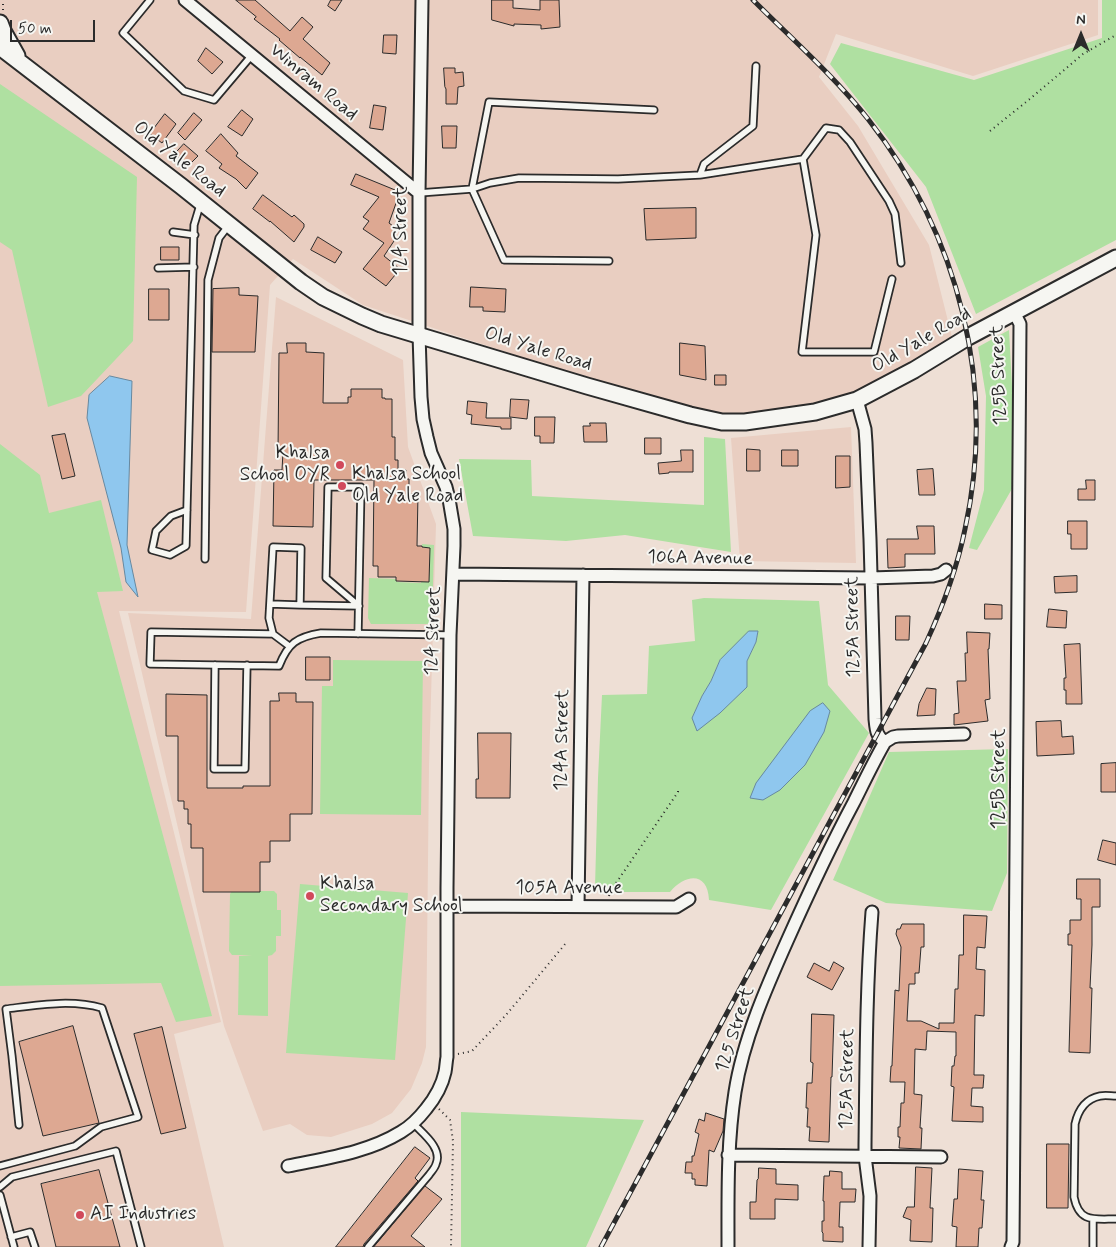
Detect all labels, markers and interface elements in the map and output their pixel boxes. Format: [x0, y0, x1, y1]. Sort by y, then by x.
scale bar [12, 10, 98, 42]
north arrow [1056, 10, 1106, 60]
text: N [1076, 11, 1086, 29]
text: 50 m [18, 19, 52, 39]
street label: Winram Road [264, 40, 362, 126]
street label: Old Yale Road [128, 117, 230, 203]
street label: 124 Street [391, 186, 413, 276]
street label: Old Yale Road [868, 303, 976, 379]
street label: Old Yale Road [481, 323, 595, 377]
street label: 125B Street [987, 324, 1013, 426]
place label: Khalsa School OYR [240, 443, 330, 487]
marker: Khalsa School OYR [334, 459, 346, 471]
place label: Khalsa School Old Yale Road [352, 464, 463, 508]
marker: Khalsa School Old Yale Road [336, 480, 348, 492]
street label: 106A Avenue [647, 547, 753, 571]
street label: 125A Street [842, 576, 866, 678]
street label: 124 Street [421, 586, 447, 676]
street label: 124A Street [551, 689, 575, 791]
street label: 125B Street [989, 729, 1011, 829]
place label: Khalsa Secondary School [320, 874, 462, 918]
street label: 105A Avenue [515, 878, 623, 900]
marker: Khalsa Secondary School [304, 890, 316, 902]
street label: 125 Street [711, 984, 761, 1076]
street label: 125A Street [836, 1028, 860, 1130]
place label: AI Industries [90, 1204, 196, 1226]
marker: AI Industries [74, 1209, 86, 1221]

